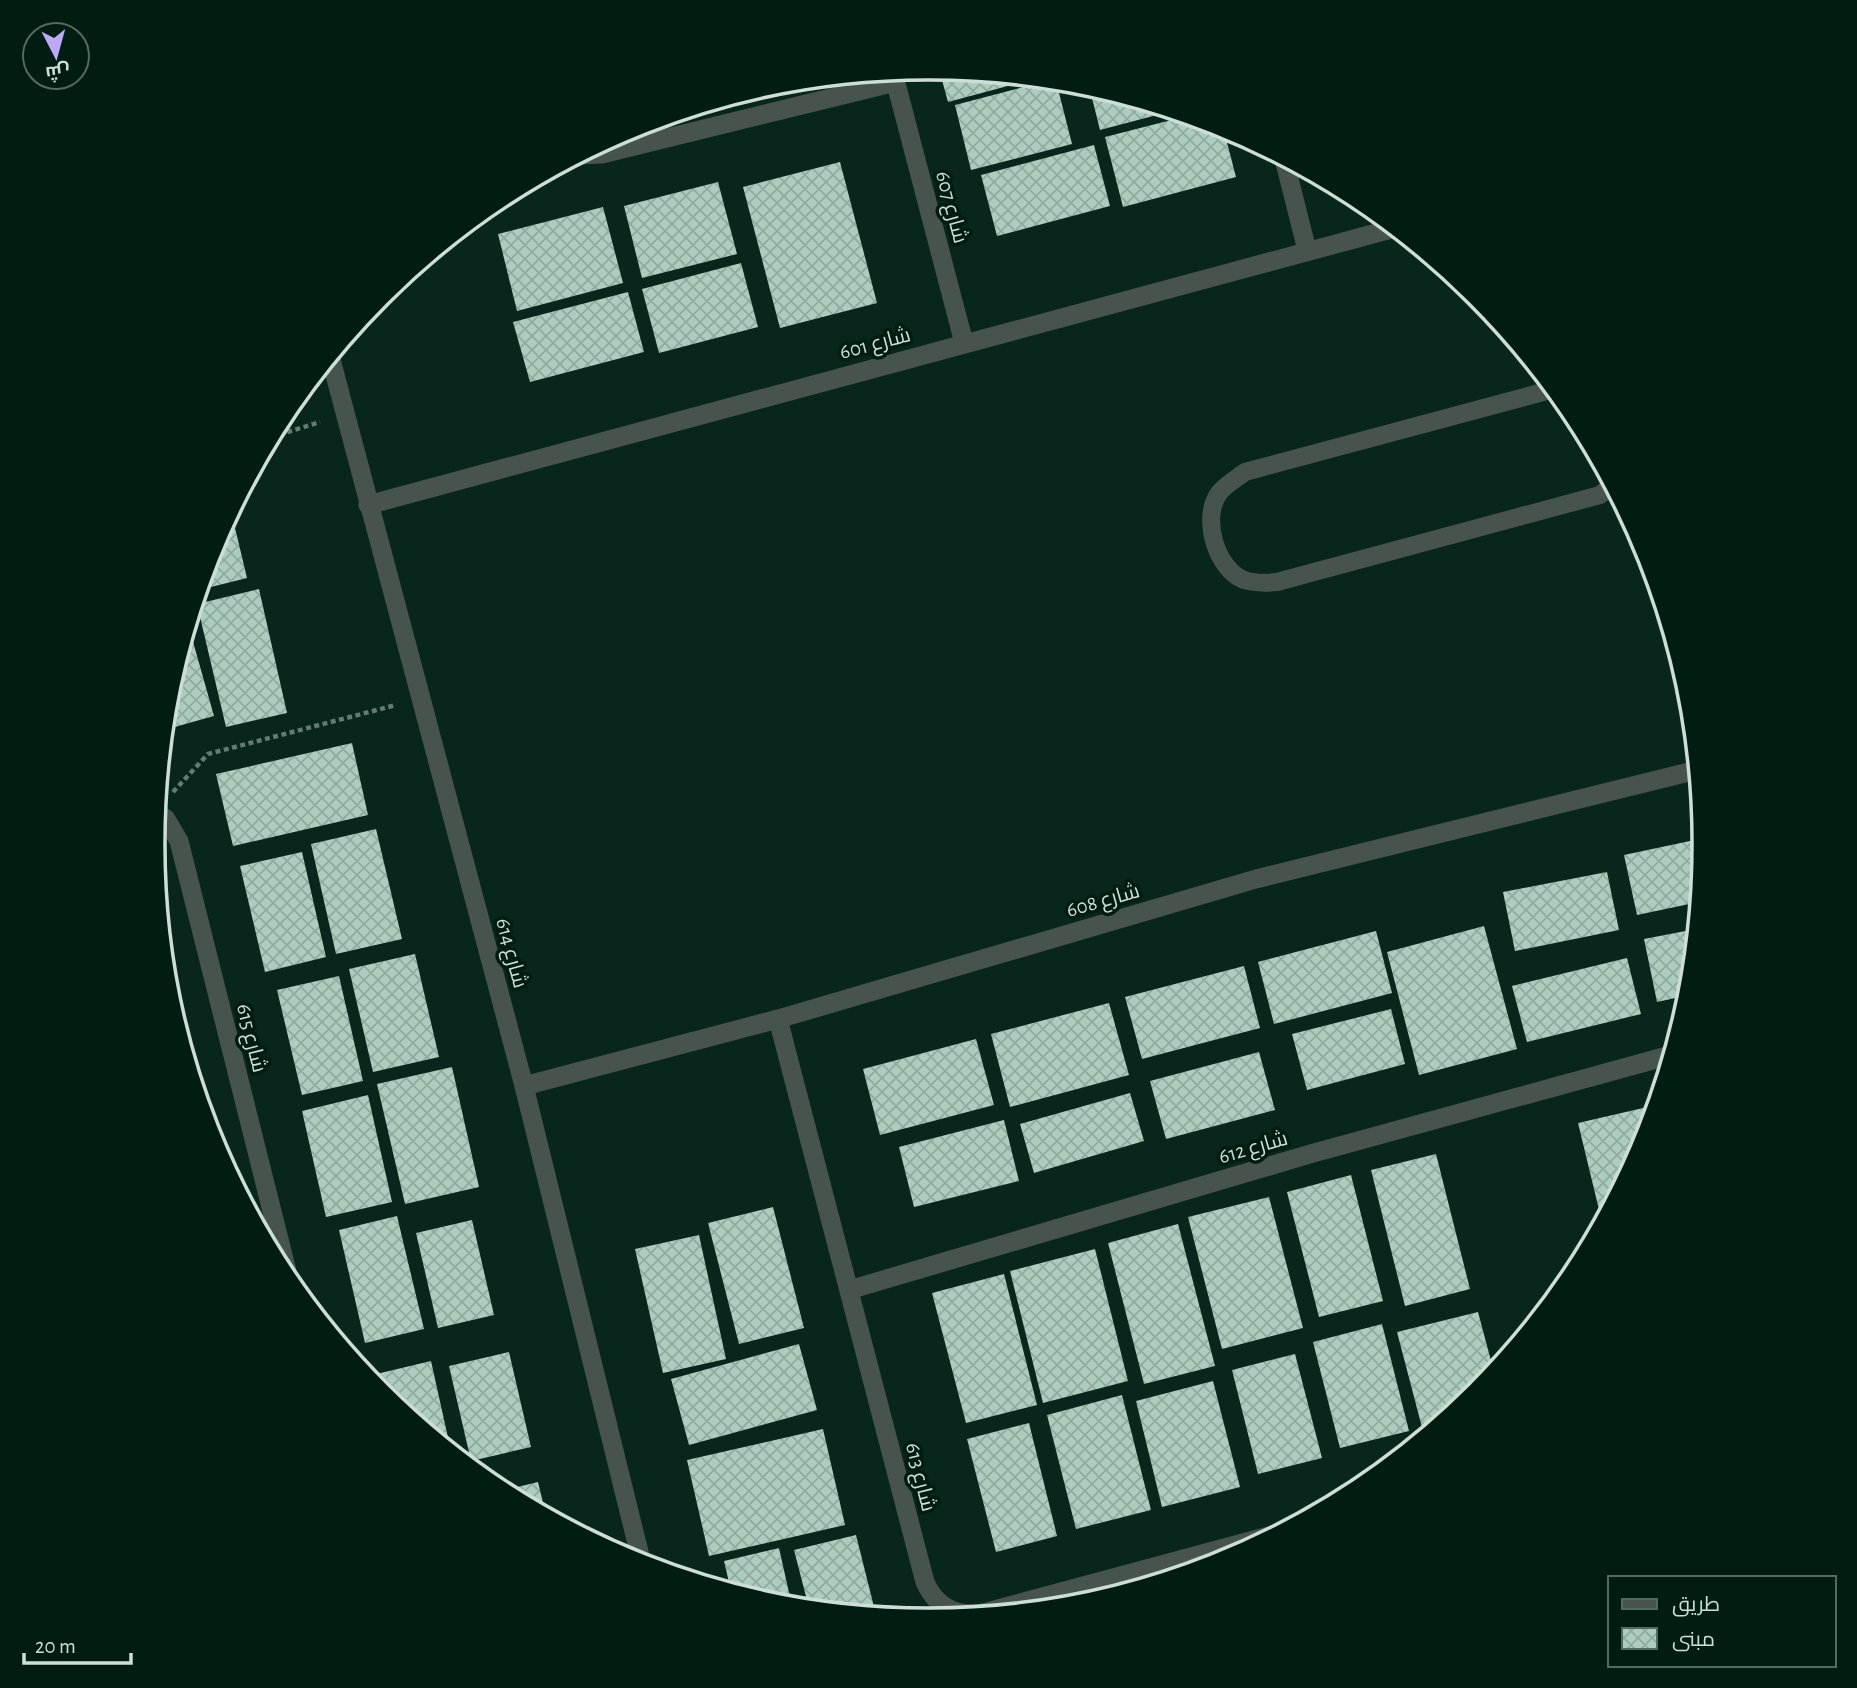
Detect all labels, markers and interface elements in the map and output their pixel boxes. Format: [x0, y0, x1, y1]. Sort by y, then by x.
north arrow [21, 21, 91, 91]
text: ش [44, 60, 71, 83]
street label: شارع 607 [929, 169, 971, 246]
street label: شارع 601 [837, 324, 914, 366]
street label: شارع 608 [1064, 880, 1143, 924]
street label: شارع 614 [489, 916, 531, 991]
street label: شارع 615 [230, 1002, 270, 1075]
street label: شارع 612 [1216, 1128, 1291, 1170]
street label: شارع 613 [899, 1441, 939, 1514]
legend [1608, 1576, 1836, 1667]
text: طريق [1672, 1594, 1720, 1617]
scale bar [24, 1622, 131, 1666]
text: مبنى [1672, 1629, 1715, 1652]
text: 20 m [35, 1636, 76, 1657]

